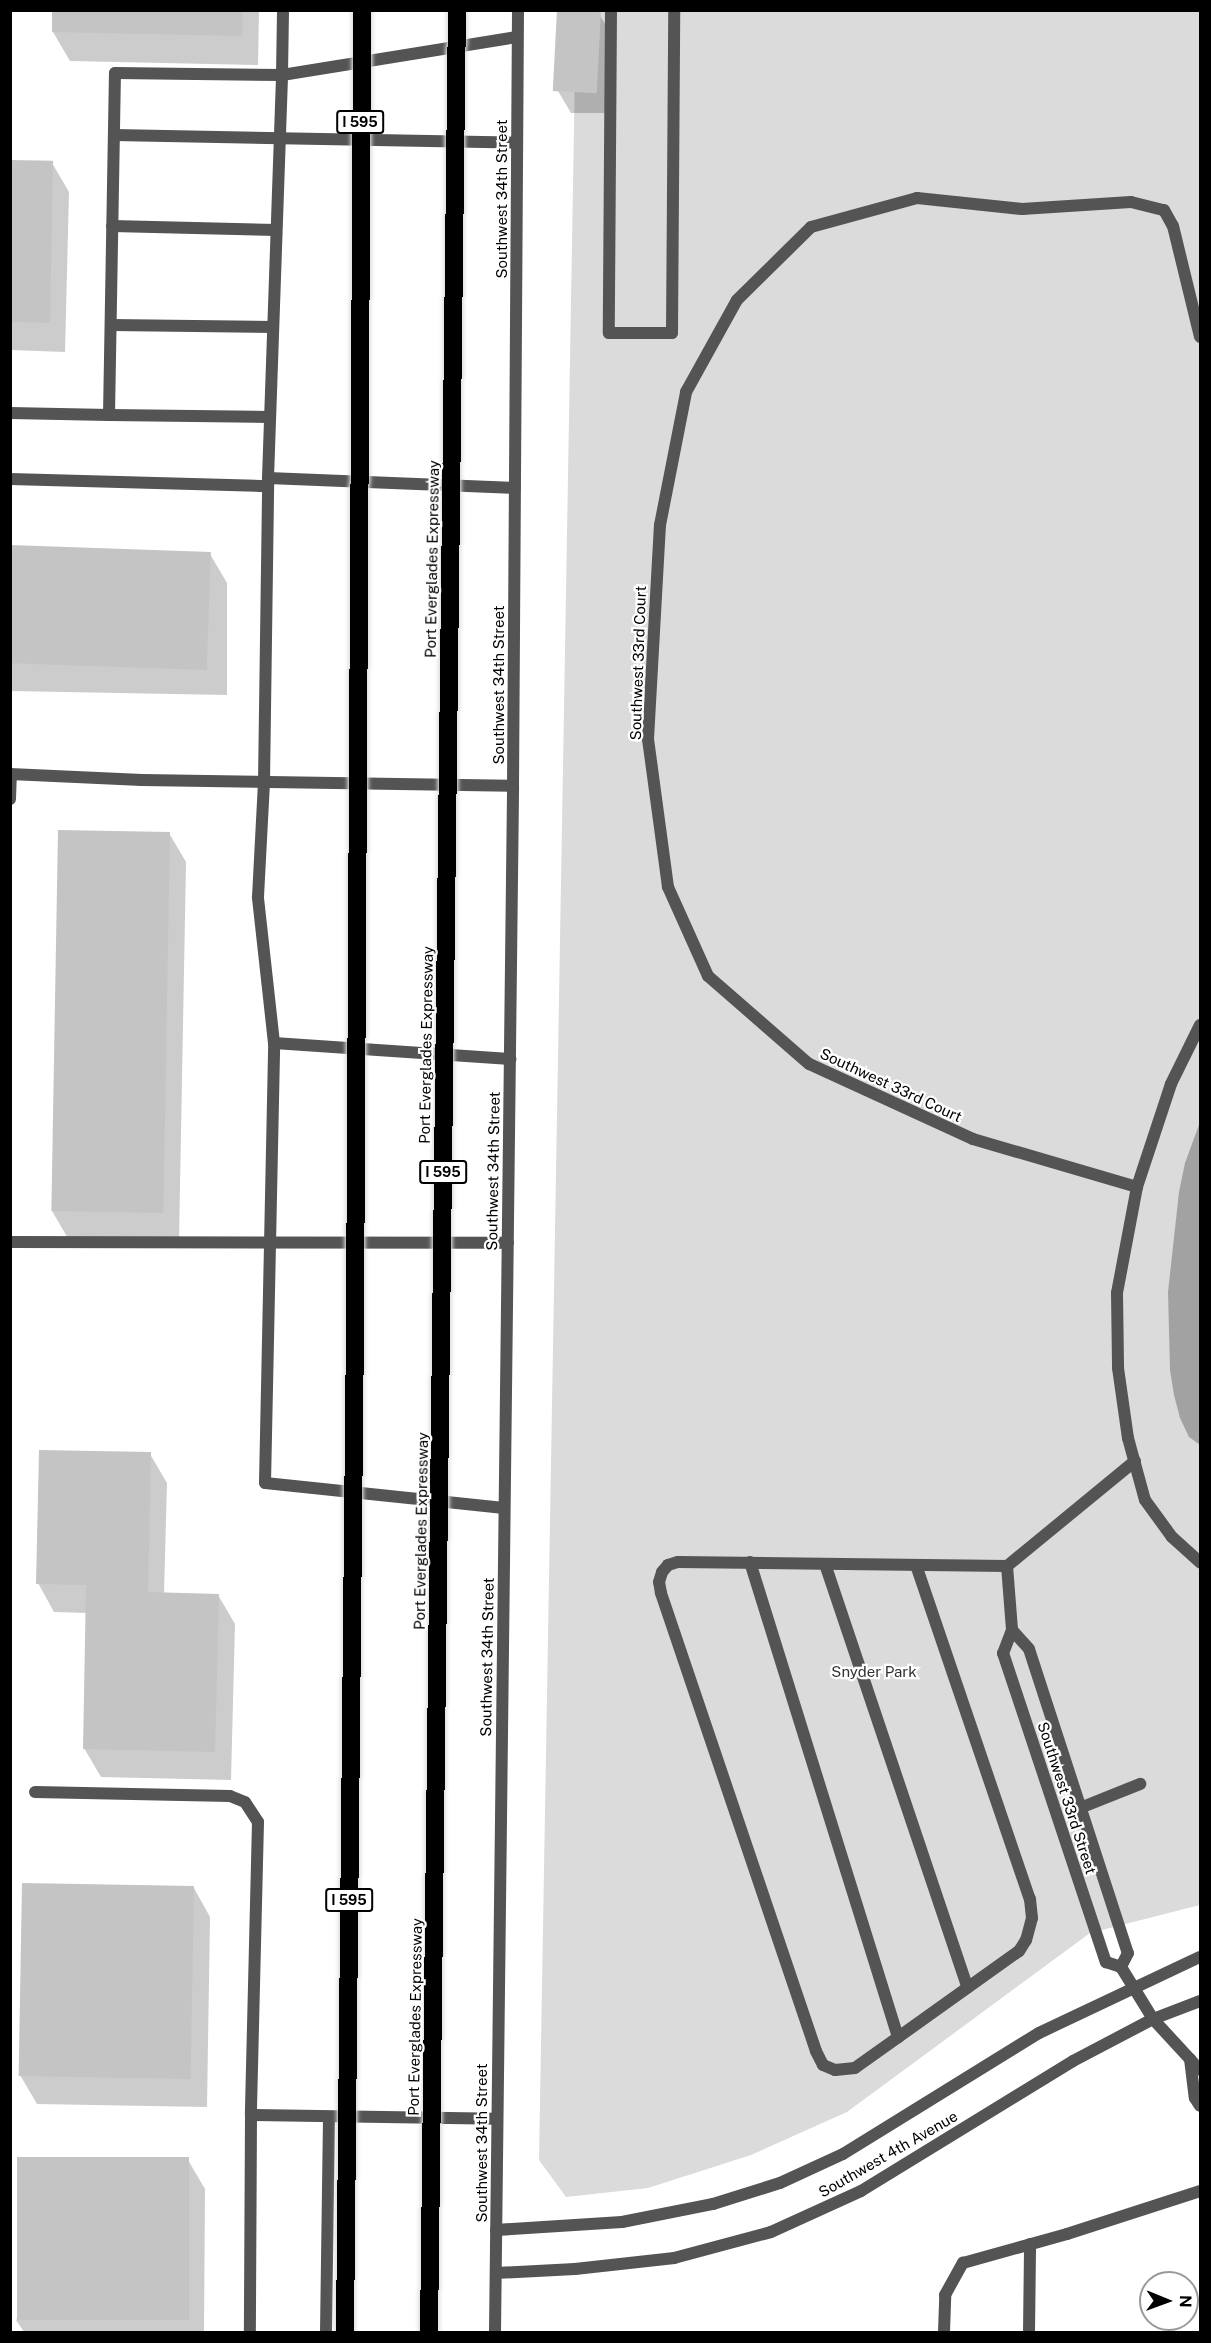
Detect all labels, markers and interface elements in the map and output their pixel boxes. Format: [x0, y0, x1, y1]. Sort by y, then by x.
road number: I 595 [336, 111, 384, 133]
street label: Southwest 34th Street [493, 119, 511, 279]
street label: Port Everglades Expressway [421, 460, 443, 658]
street label: Southwest 33rd Court [626, 585, 650, 741]
street label: Southwest 34th Street [490, 605, 508, 765]
street label: Port Everglades Expressway [415, 946, 437, 1144]
street label: Southwest 33rd Court [817, 1044, 965, 1126]
street label: Southwest 34th Street [483, 1091, 503, 1251]
road number: I 595 [419, 1161, 467, 1183]
street label: Port Everglades Expressway [410, 1432, 432, 1630]
street label: Southwest 34th Street [477, 1577, 497, 1737]
park label: Snyder Park [831, 1663, 917, 1681]
street label: Southwest 33rd Street [1034, 1719, 1100, 1877]
road number: I 595 [325, 1889, 373, 1911]
street label: Port Everglades Expressway [404, 1918, 426, 2116]
street label: Southwest 34th Street [473, 2063, 491, 2223]
street label: Southwest 4th Avenue [815, 2107, 961, 2201]
north arrow [1139, 2271, 1199, 2331]
text: N [1176, 2295, 1195, 2308]

